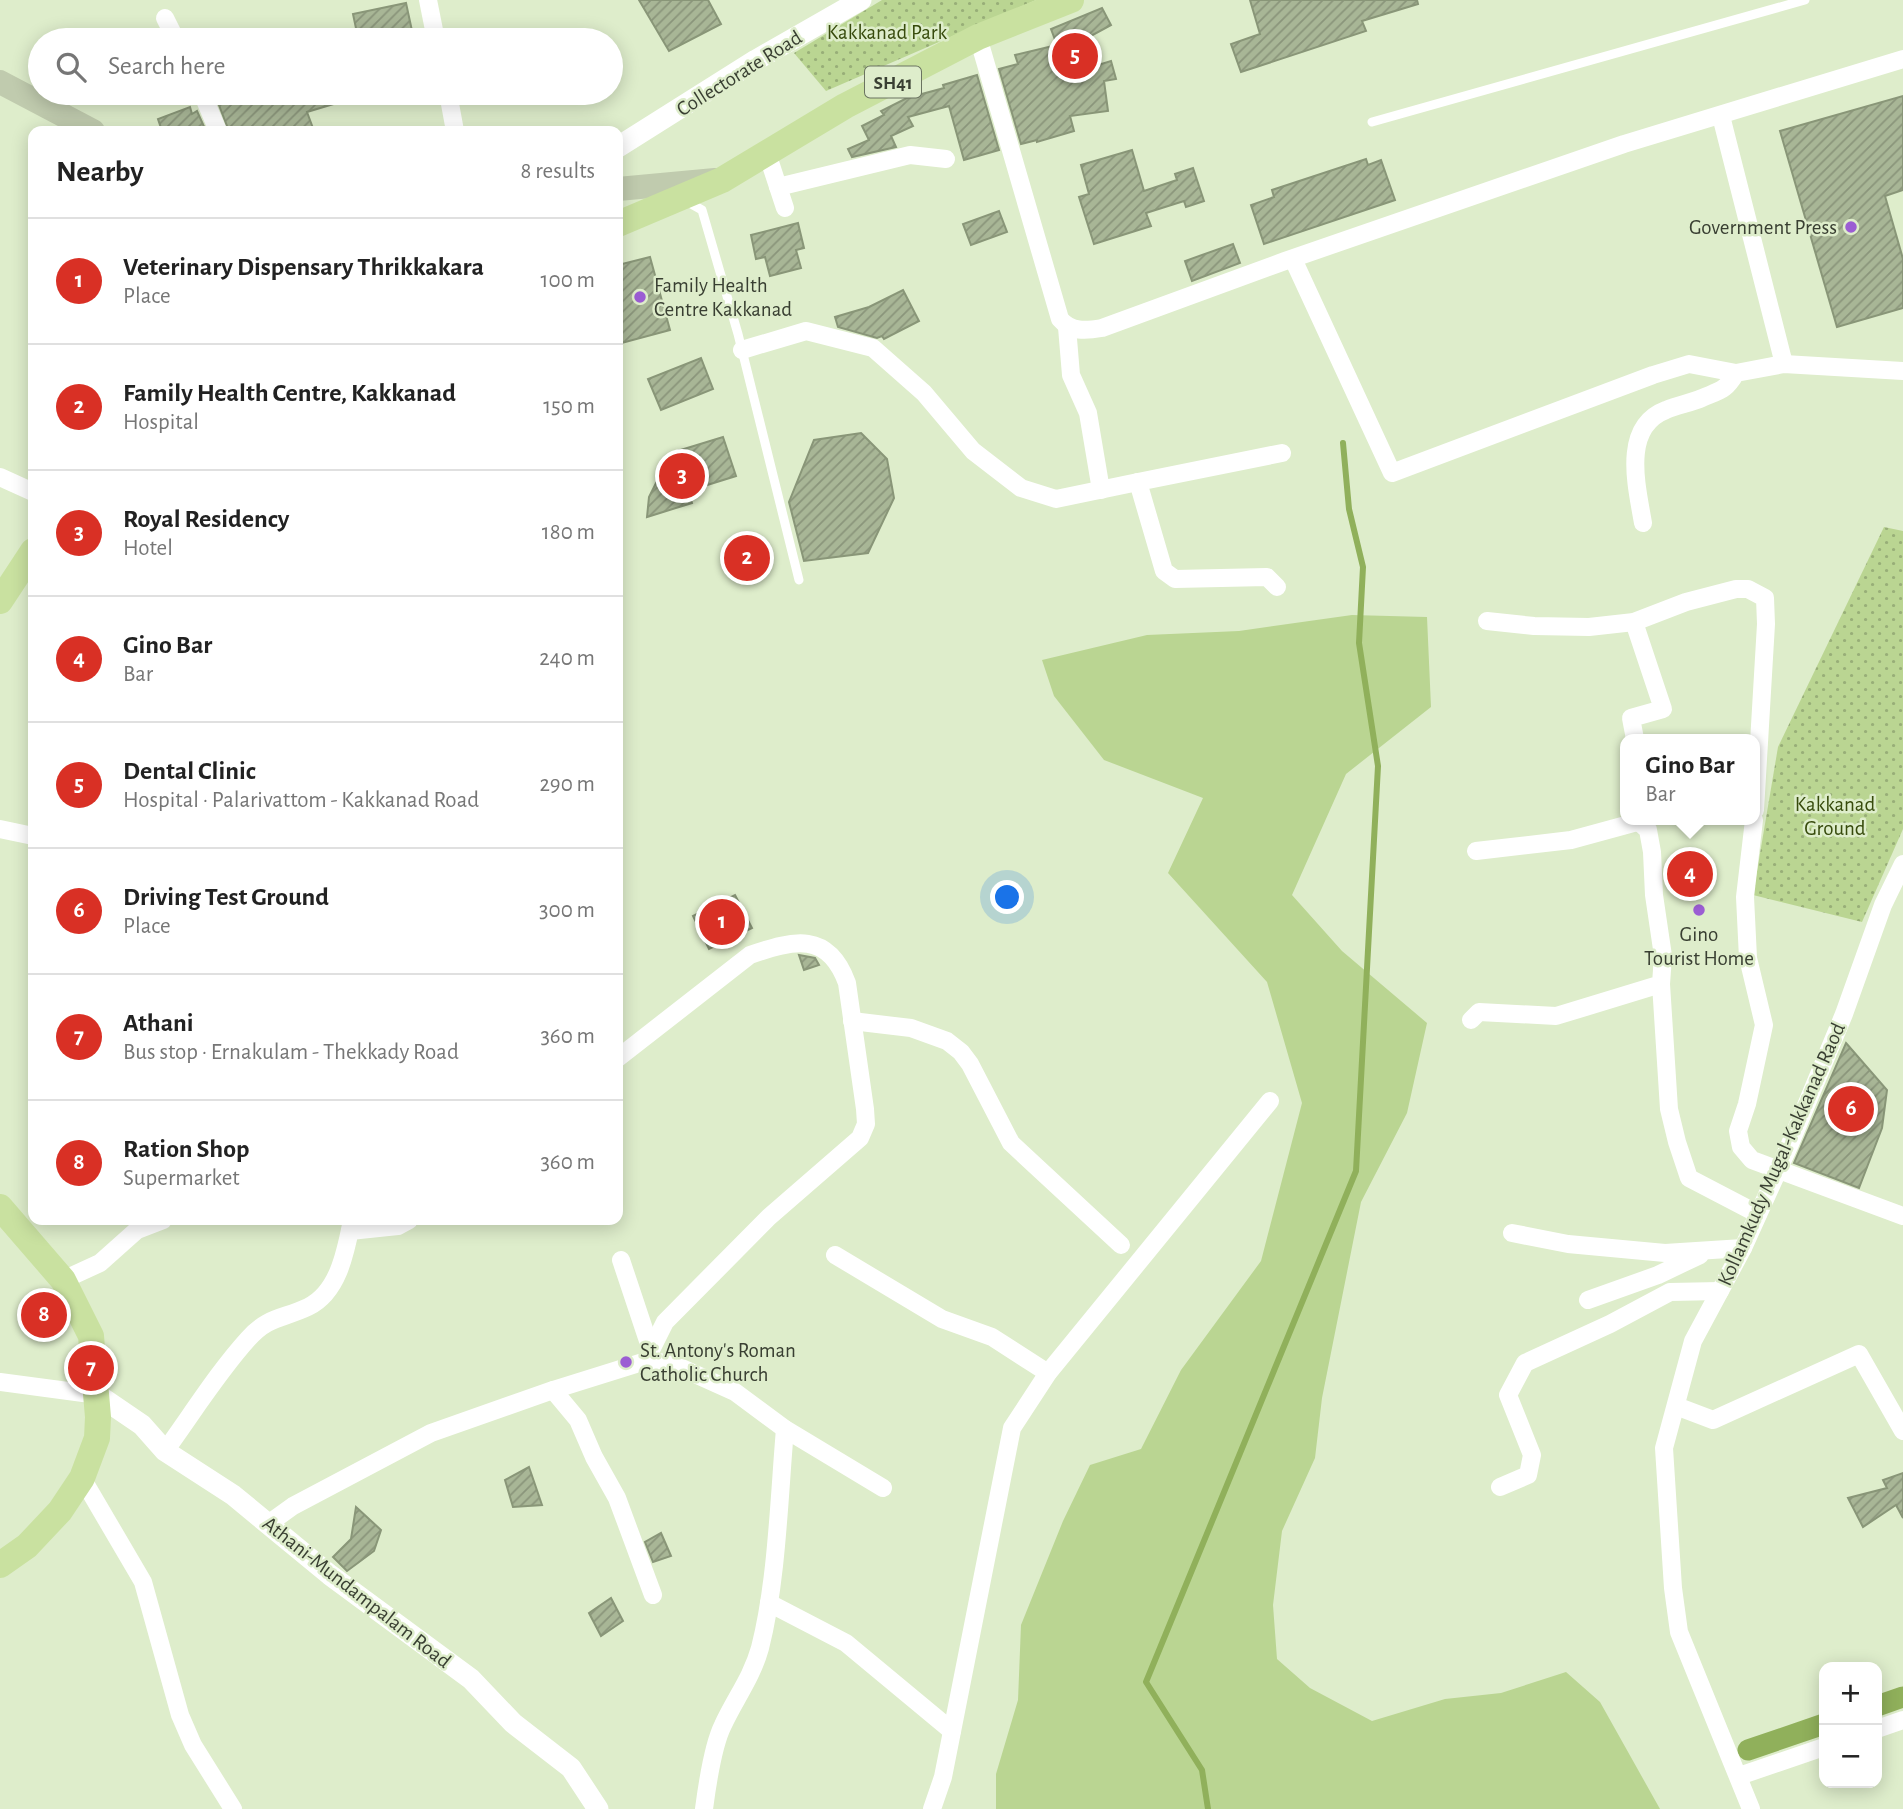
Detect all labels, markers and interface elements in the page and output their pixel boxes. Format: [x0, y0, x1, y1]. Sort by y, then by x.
park label: Kakkanad Park [827, 22, 948, 43]
street label: Collectorate Road [673, 27, 806, 120]
search box [28, 28, 623, 105]
pin: 5 [1052, 30, 1098, 82]
icon: search [52, 48, 90, 86]
text: Search here [108, 53, 226, 79]
road number: SH41 [865, 66, 921, 97]
text: Nearby [56, 157, 144, 187]
text: 8 results [521, 160, 595, 183]
place label: Government Press [1689, 217, 1837, 238]
marker: Government Press [1843, 219, 1859, 235]
text: Veterinary Dispensary Thrikkakara [123, 254, 484, 280]
text: 1 [75, 269, 83, 292]
text: 100 m [541, 269, 595, 292]
place label: Family Health Centre Kakkanad [654, 275, 792, 320]
text: Place [123, 285, 171, 308]
marker: Family Health Centre Kakkanad [632, 289, 648, 305]
text: Family Health Centre, Kakkanad [123, 380, 456, 406]
text: 2 [74, 395, 84, 418]
text: 150 m [543, 395, 595, 418]
text: Hospital [123, 411, 199, 434]
pin: 3 [659, 450, 705, 502]
text: Royal Residency [123, 506, 289, 532]
text: 3 [74, 521, 84, 544]
text: 180 m [542, 521, 595, 544]
pin: 2 [724, 532, 770, 584]
text: Hotel [123, 537, 173, 560]
text: Gino Bar [123, 632, 212, 658]
text: 4 [73, 647, 85, 670]
text: 240 m [539, 647, 595, 670]
text: Bar [123, 663, 153, 686]
popup [1620, 734, 1760, 825]
text: Gino Bar [1645, 752, 1735, 778]
text: Dental Clinic [123, 758, 256, 784]
text: 5 [74, 773, 84, 796]
text: 290 m [539, 773, 595, 796]
text: Bar [1645, 783, 1676, 806]
text: Hospital · Palarivattom - Kakkanad Road [123, 789, 479, 812]
park label: Kakkanad Ground [1795, 794, 1875, 839]
pin: 4 [1667, 848, 1713, 900]
your location [990, 880, 1024, 914]
text: Driving Test Ground [123, 884, 329, 910]
pin: 1 [699, 896, 745, 948]
text: 6 [73, 899, 85, 922]
text: 300 m [539, 899, 595, 922]
marker: Gino Tourist Home [1691, 902, 1707, 918]
text: Place [123, 915, 171, 938]
place label: Gino Tourist Home [1644, 924, 1754, 969]
text: Athani [123, 1010, 194, 1036]
street label: Kollamkudy Mugal-Kakkanad Raod [1714, 1020, 1849, 1289]
text: 7 [74, 1025, 84, 1048]
text: 360 m [540, 1025, 595, 1048]
text: Bus stop · Ernakulam - Thekkady Road [123, 1041, 459, 1064]
pin: 6 [1828, 1083, 1874, 1135]
text: Ration Shop [123, 1136, 249, 1162]
text: 8 [73, 1151, 85, 1174]
text: 360 m [540, 1151, 595, 1174]
text: Supermarket [123, 1167, 240, 1190]
pin: 8 [21, 1289, 67, 1341]
place label: St. Antony's Roman Catholic Church [640, 1340, 796, 1385]
pin: 7 [68, 1342, 114, 1394]
marker: St. Antony's Roman Catholic Church [618, 1354, 634, 1370]
street label: Athani-Mundampalam Road [259, 1513, 455, 1672]
map controls [1819, 1662, 1882, 1788]
button: + [1819, 1662, 1882, 1725]
button: − [1819, 1725, 1882, 1788]

